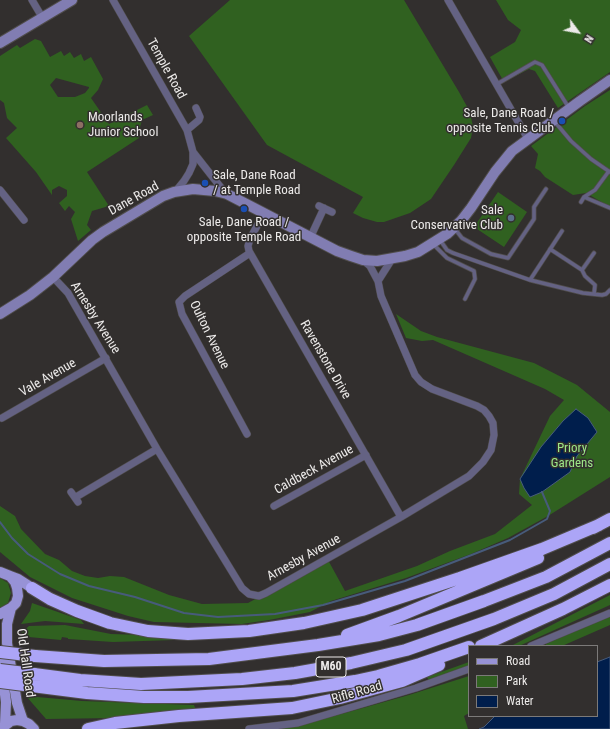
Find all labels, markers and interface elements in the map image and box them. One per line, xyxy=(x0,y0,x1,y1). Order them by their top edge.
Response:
north arrow xyxy=(558,12,598,52)
text: N xyxy=(581,32,596,45)
street label: Temple Road xyxy=(143,36,189,102)
place label: Sale, Dane Road / opposite Tennis Club xyxy=(447,106,554,137)
place label: Moorlands Junior School xyxy=(88,110,158,141)
marker: Sale, Dane Road / opposite Tennis Club xyxy=(557,116,567,126)
marker: Moorlands Junior School xyxy=(75,120,85,130)
place label: Sale, Dane Road / at Temple Road xyxy=(213,168,300,199)
marker: Sale, Dane Road / at Temple Road xyxy=(200,178,210,188)
street label: Dane Road xyxy=(106,179,162,219)
place label: Sale Conservative Club xyxy=(411,203,503,234)
marker: Sale, Dane Road / opposite Temple Road xyxy=(239,204,249,214)
marker: Sale Conservative Club xyxy=(506,213,516,223)
place label: Sale, Dane Road / opposite Temple Road xyxy=(187,215,301,246)
street label: Arnesby Avenue xyxy=(67,279,123,357)
street label: Oulton Avenue xyxy=(186,298,232,372)
street label: Ravenstone Drive xyxy=(296,318,354,402)
street label: Vale Avenue xyxy=(17,356,79,400)
park label: Priory Gardens xyxy=(551,441,593,472)
street label: Caldbeck Avenue xyxy=(272,442,356,498)
street label: Arnesby Avenue xyxy=(264,531,344,585)
street label: Old Hall Road xyxy=(12,627,38,699)
legend xyxy=(468,645,598,717)
text: Road xyxy=(506,654,530,668)
road number: M60 xyxy=(316,657,346,677)
text: Park xyxy=(506,674,527,688)
street label: Rifle Road xyxy=(330,678,384,708)
text: Water xyxy=(506,694,534,708)

